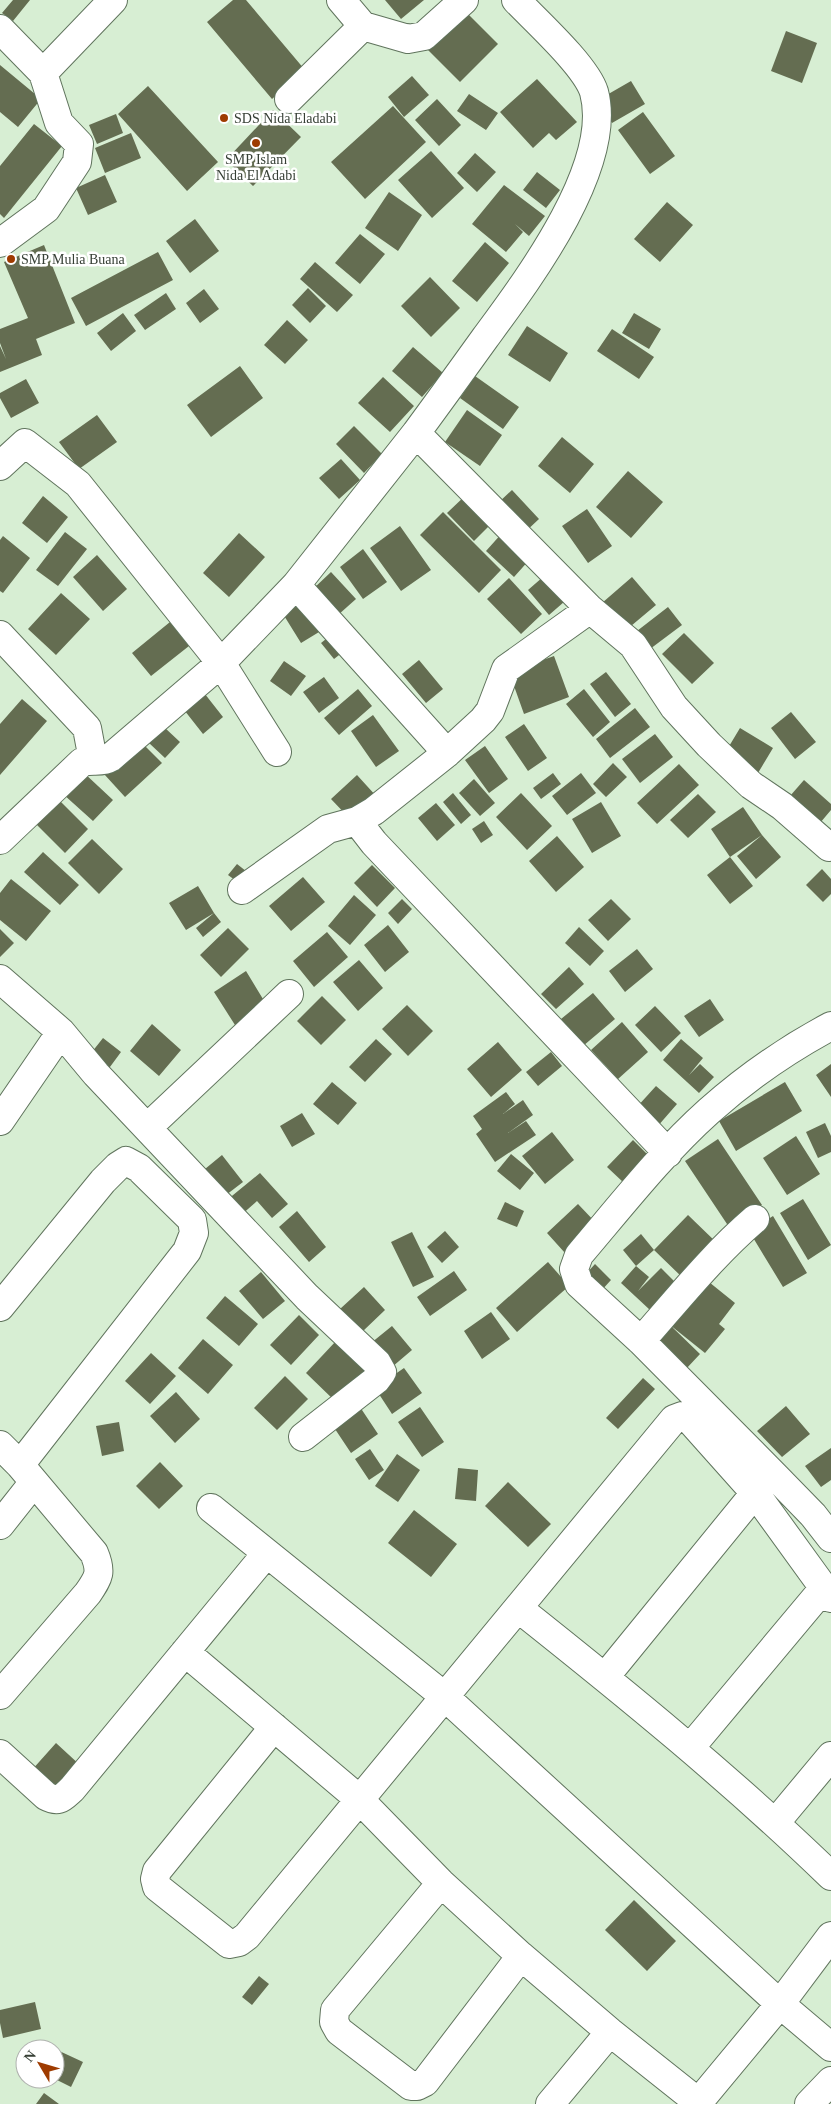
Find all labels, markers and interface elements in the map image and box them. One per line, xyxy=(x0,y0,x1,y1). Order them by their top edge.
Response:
place label: SDS Nida Eladabi xyxy=(234,111,337,126)
marker: SDS Nida Eladabi xyxy=(218,112,230,124)
marker: SMP Islam Nida El Adabi xyxy=(250,137,262,149)
place label: SMP Islam Nida El Adabi xyxy=(216,152,296,183)
place label: SMP Mulia Buana xyxy=(21,252,125,267)
marker: SMP Mulia Buana xyxy=(5,253,17,265)
north arrow xyxy=(15,2039,65,2089)
text: N xyxy=(21,2048,39,2065)

